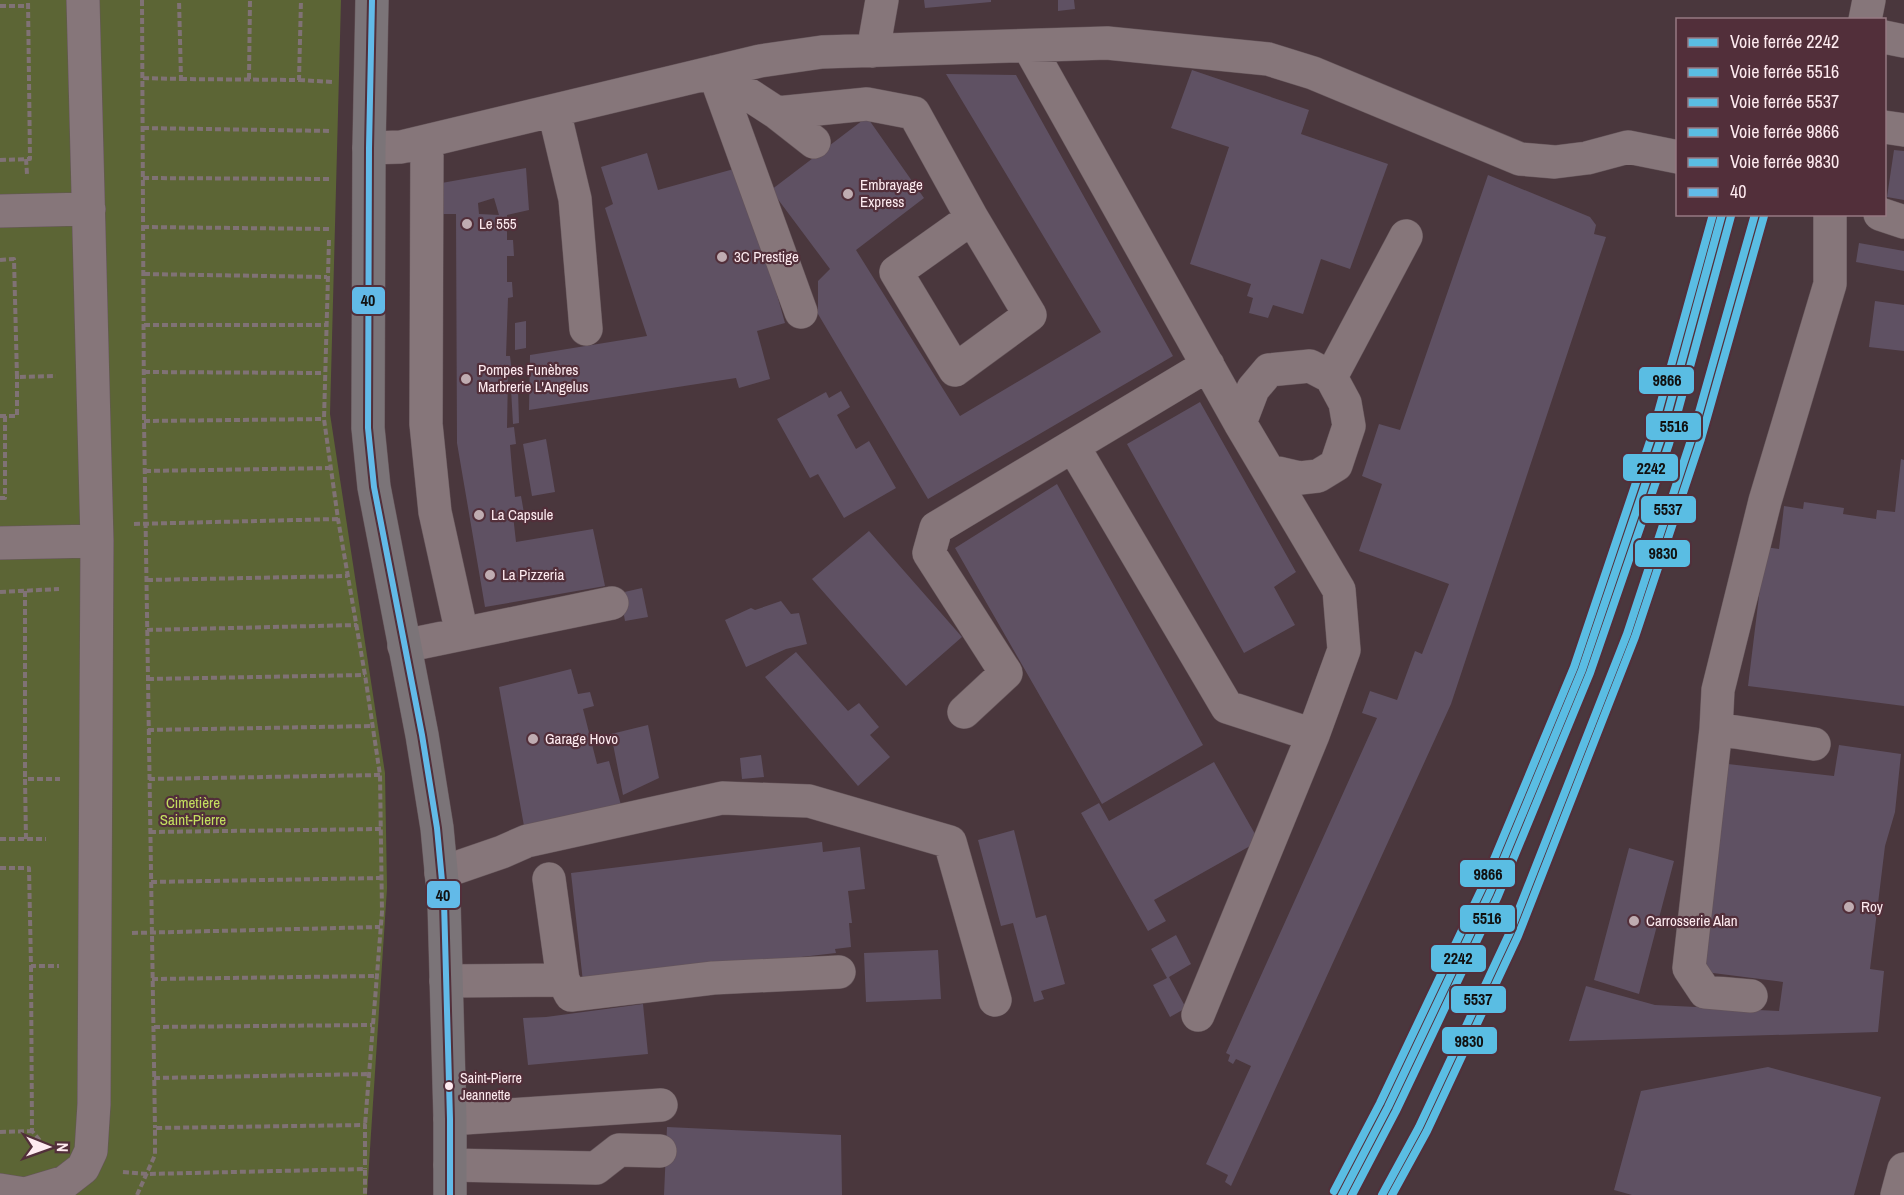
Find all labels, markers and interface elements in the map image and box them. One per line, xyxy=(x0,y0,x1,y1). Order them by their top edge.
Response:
legend xyxy=(1676,18,1886,216)
text: Voie ferrée 2242 xyxy=(1730,29,1839,54)
text: Voie ferrée 5516 xyxy=(1730,59,1839,84)
text: Voie ferrée 5537 xyxy=(1730,89,1839,114)
text: Voie ferrée 9866 xyxy=(1730,119,1839,144)
text: Voie ferrée 9830 xyxy=(1730,149,1839,174)
place label: Embrayage Express xyxy=(860,174,923,212)
text: 40 xyxy=(1730,179,1746,204)
marker: Embrayage Express xyxy=(841,187,855,201)
place label: Le 555 xyxy=(479,213,517,234)
marker: Le 555 xyxy=(460,217,474,231)
place label: 3C Prestige xyxy=(734,246,799,267)
marker: 3C Prestige xyxy=(715,250,729,264)
line badge: 40 xyxy=(351,286,386,315)
text: 40 xyxy=(361,289,375,311)
place label: Pompes Funèbres Marbrerie L'Angelus xyxy=(478,359,588,397)
line badge: 9866 xyxy=(1638,366,1695,395)
text: 9866 xyxy=(1652,369,1682,391)
marker: Pompes Funèbres Marbrerie L'Angelus xyxy=(459,372,473,386)
line badge: 5516 xyxy=(1645,412,1702,441)
text: 5516 xyxy=(1659,415,1689,437)
line badge: 2242 xyxy=(1622,453,1679,482)
text: 2242 xyxy=(1636,457,1666,479)
line badge: 5537 xyxy=(1640,495,1697,524)
text: 5537 xyxy=(1653,498,1683,520)
place label: La Capsule xyxy=(491,504,553,525)
marker: La Capsule xyxy=(472,508,486,522)
line badge: 9830 xyxy=(1634,539,1691,568)
text: 9830 xyxy=(1648,542,1678,564)
place label: La Pizzeria xyxy=(502,564,564,585)
marker: La Pizzeria xyxy=(483,568,497,582)
place label: Garage Hovo xyxy=(545,728,618,749)
marker: Garage Hovo xyxy=(526,732,540,746)
park label: Cimetière Saint-Pierre xyxy=(160,792,226,830)
line badge: 9866 xyxy=(1459,859,1516,888)
text: 9866 xyxy=(1473,863,1503,885)
line badge: 40 xyxy=(426,880,461,909)
text: 40 xyxy=(436,884,450,906)
place label: Roy xyxy=(1861,896,1884,917)
marker: Roy xyxy=(1842,900,1856,914)
line badge: 5516 xyxy=(1459,904,1516,933)
text: 5516 xyxy=(1472,907,1502,929)
place label: Carrosserie Alan xyxy=(1646,910,1738,931)
marker: Carrosserie Alan xyxy=(1627,914,1641,928)
line badge: 2242 xyxy=(1430,944,1487,973)
text: 2242 xyxy=(1443,947,1473,969)
line badge: 5537 xyxy=(1450,985,1507,1014)
text: 5537 xyxy=(1463,988,1493,1010)
line badge: 9830 xyxy=(1441,1026,1498,1055)
text: 9830 xyxy=(1454,1030,1484,1052)
place label: Saint-Pierre Jeannette xyxy=(460,1069,522,1104)
marker: Saint-Pierre Jeannette xyxy=(443,1080,455,1092)
north arrow xyxy=(18,1117,78,1177)
text: N xyxy=(52,1142,74,1152)

